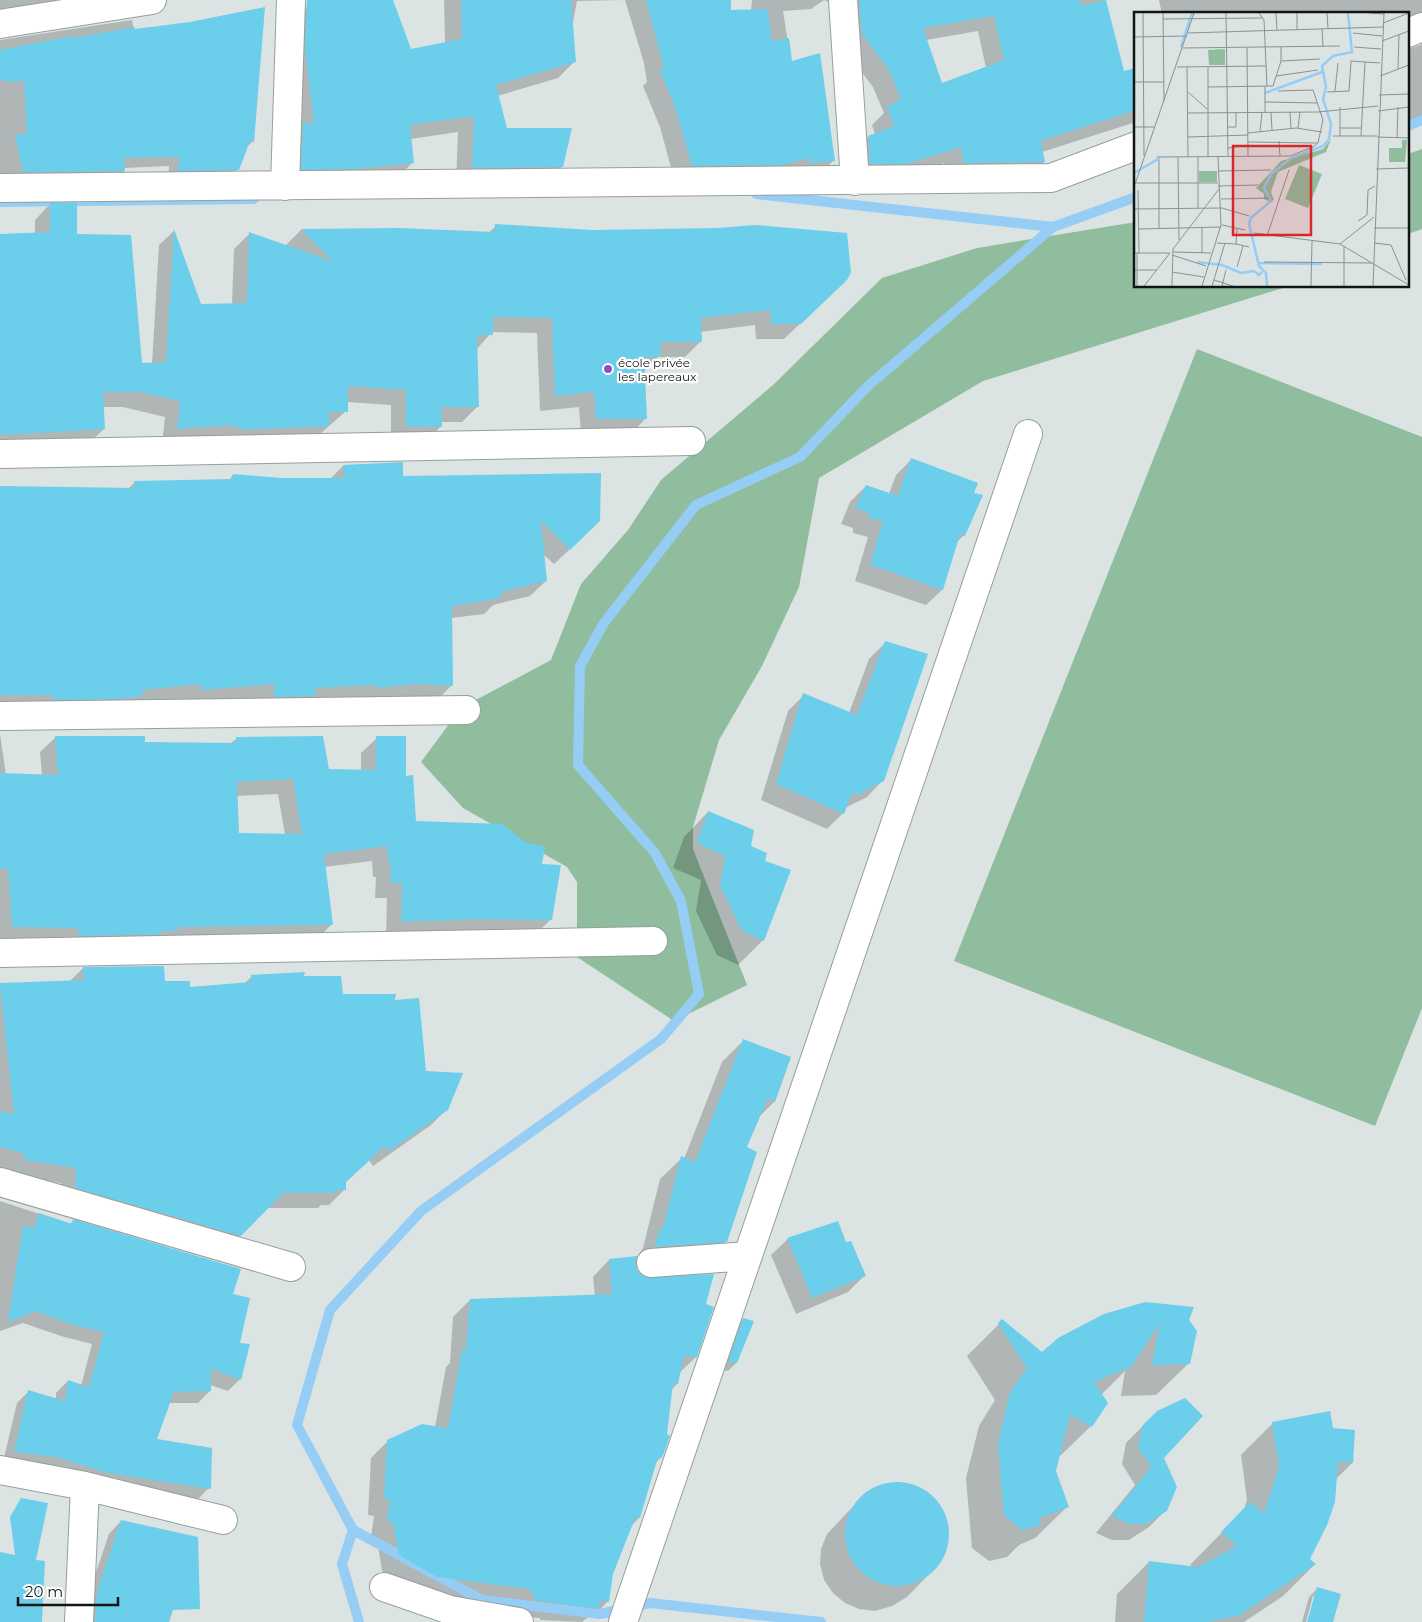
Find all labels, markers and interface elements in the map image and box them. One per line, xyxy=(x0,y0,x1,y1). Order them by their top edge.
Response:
inset map xyxy=(1134,12,1410,288)
place label: école privée les lapereaux xyxy=(618,355,697,384)
marker: école privée les lapereaux xyxy=(602,363,614,375)
scale bar xyxy=(18,1574,118,1606)
text: 20 m xyxy=(25,1582,63,1601)

